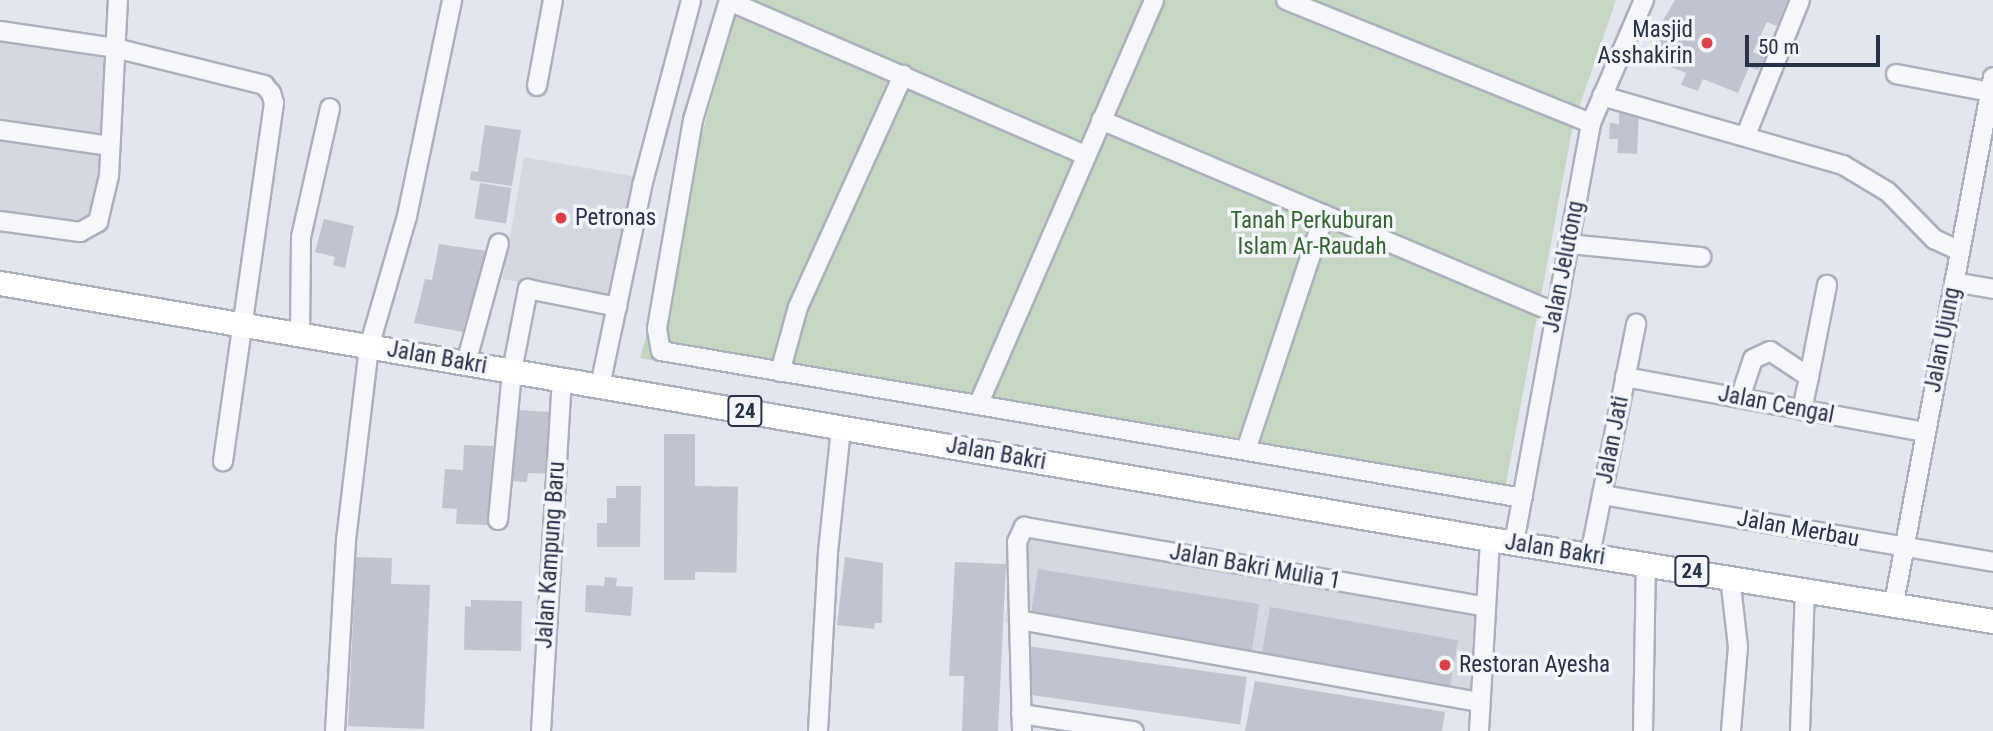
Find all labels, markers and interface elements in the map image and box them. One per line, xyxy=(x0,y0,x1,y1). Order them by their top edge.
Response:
place label: Masjid Asshakirin xyxy=(1598,16,1693,70)
scale bar xyxy=(1748,21,1883,65)
marker: Masjid Asshakirin xyxy=(1699,35,1715,51)
text: 50 m xyxy=(1758,35,1799,59)
street label: Jalan Jelutong xyxy=(1538,199,1590,335)
place label: Petronas xyxy=(575,204,656,232)
park label: Tanah Perkuburan Islam Ar-Raudah xyxy=(1230,207,1394,261)
marker: Petronas xyxy=(553,210,569,226)
street label: Jalan Ujung xyxy=(1919,285,1967,395)
street label: Jalan Bakri xyxy=(385,336,489,380)
street label: Jalan Cengal xyxy=(1716,380,1836,430)
road number: 24 xyxy=(726,394,764,428)
street label: Jalan Jati xyxy=(1591,394,1635,486)
street label: Jalan Bakri xyxy=(944,432,1048,476)
street label: Jalan Kampung Baru xyxy=(531,460,571,650)
street label: Jalan Merbau xyxy=(1735,505,1861,553)
street label: Jalan Bakri xyxy=(1503,528,1607,572)
street label: Jalan Bakri Mulia 1 xyxy=(1167,538,1343,596)
road number: 24 xyxy=(1673,554,1711,588)
place label: Restoran Ayesha xyxy=(1459,651,1610,679)
marker: Restoran Ayesha xyxy=(1437,657,1453,673)

